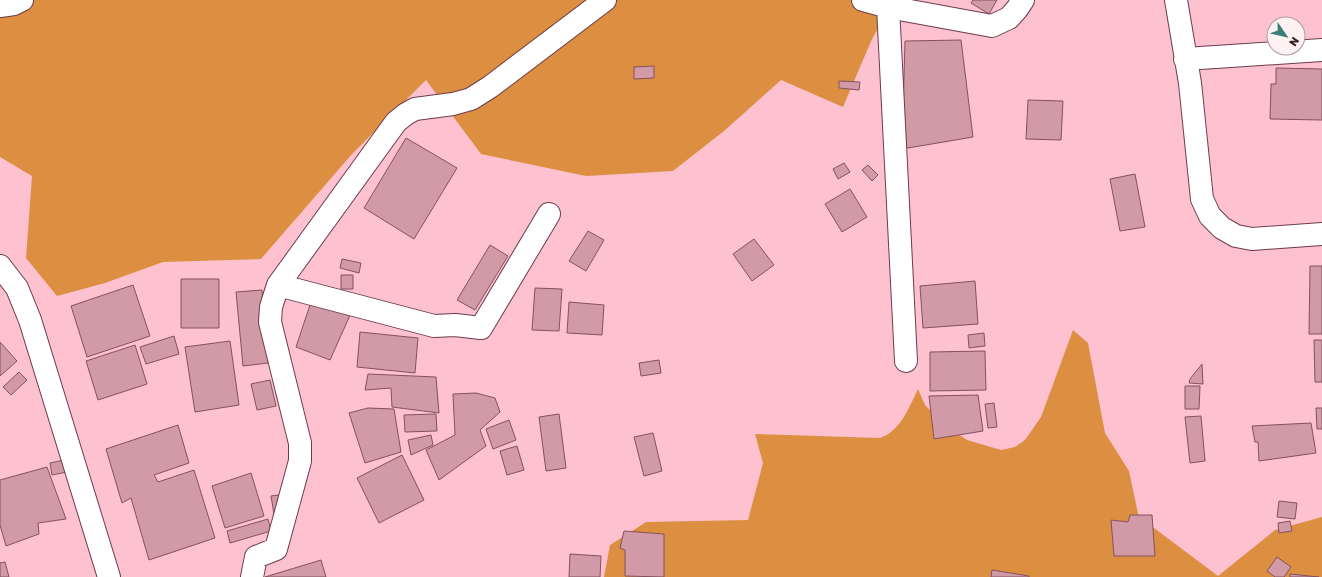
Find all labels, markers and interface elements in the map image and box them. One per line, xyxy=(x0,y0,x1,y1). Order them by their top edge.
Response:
north arrow xyxy=(1266,16,1306,56)
text: N xyxy=(1287,35,1302,49)

